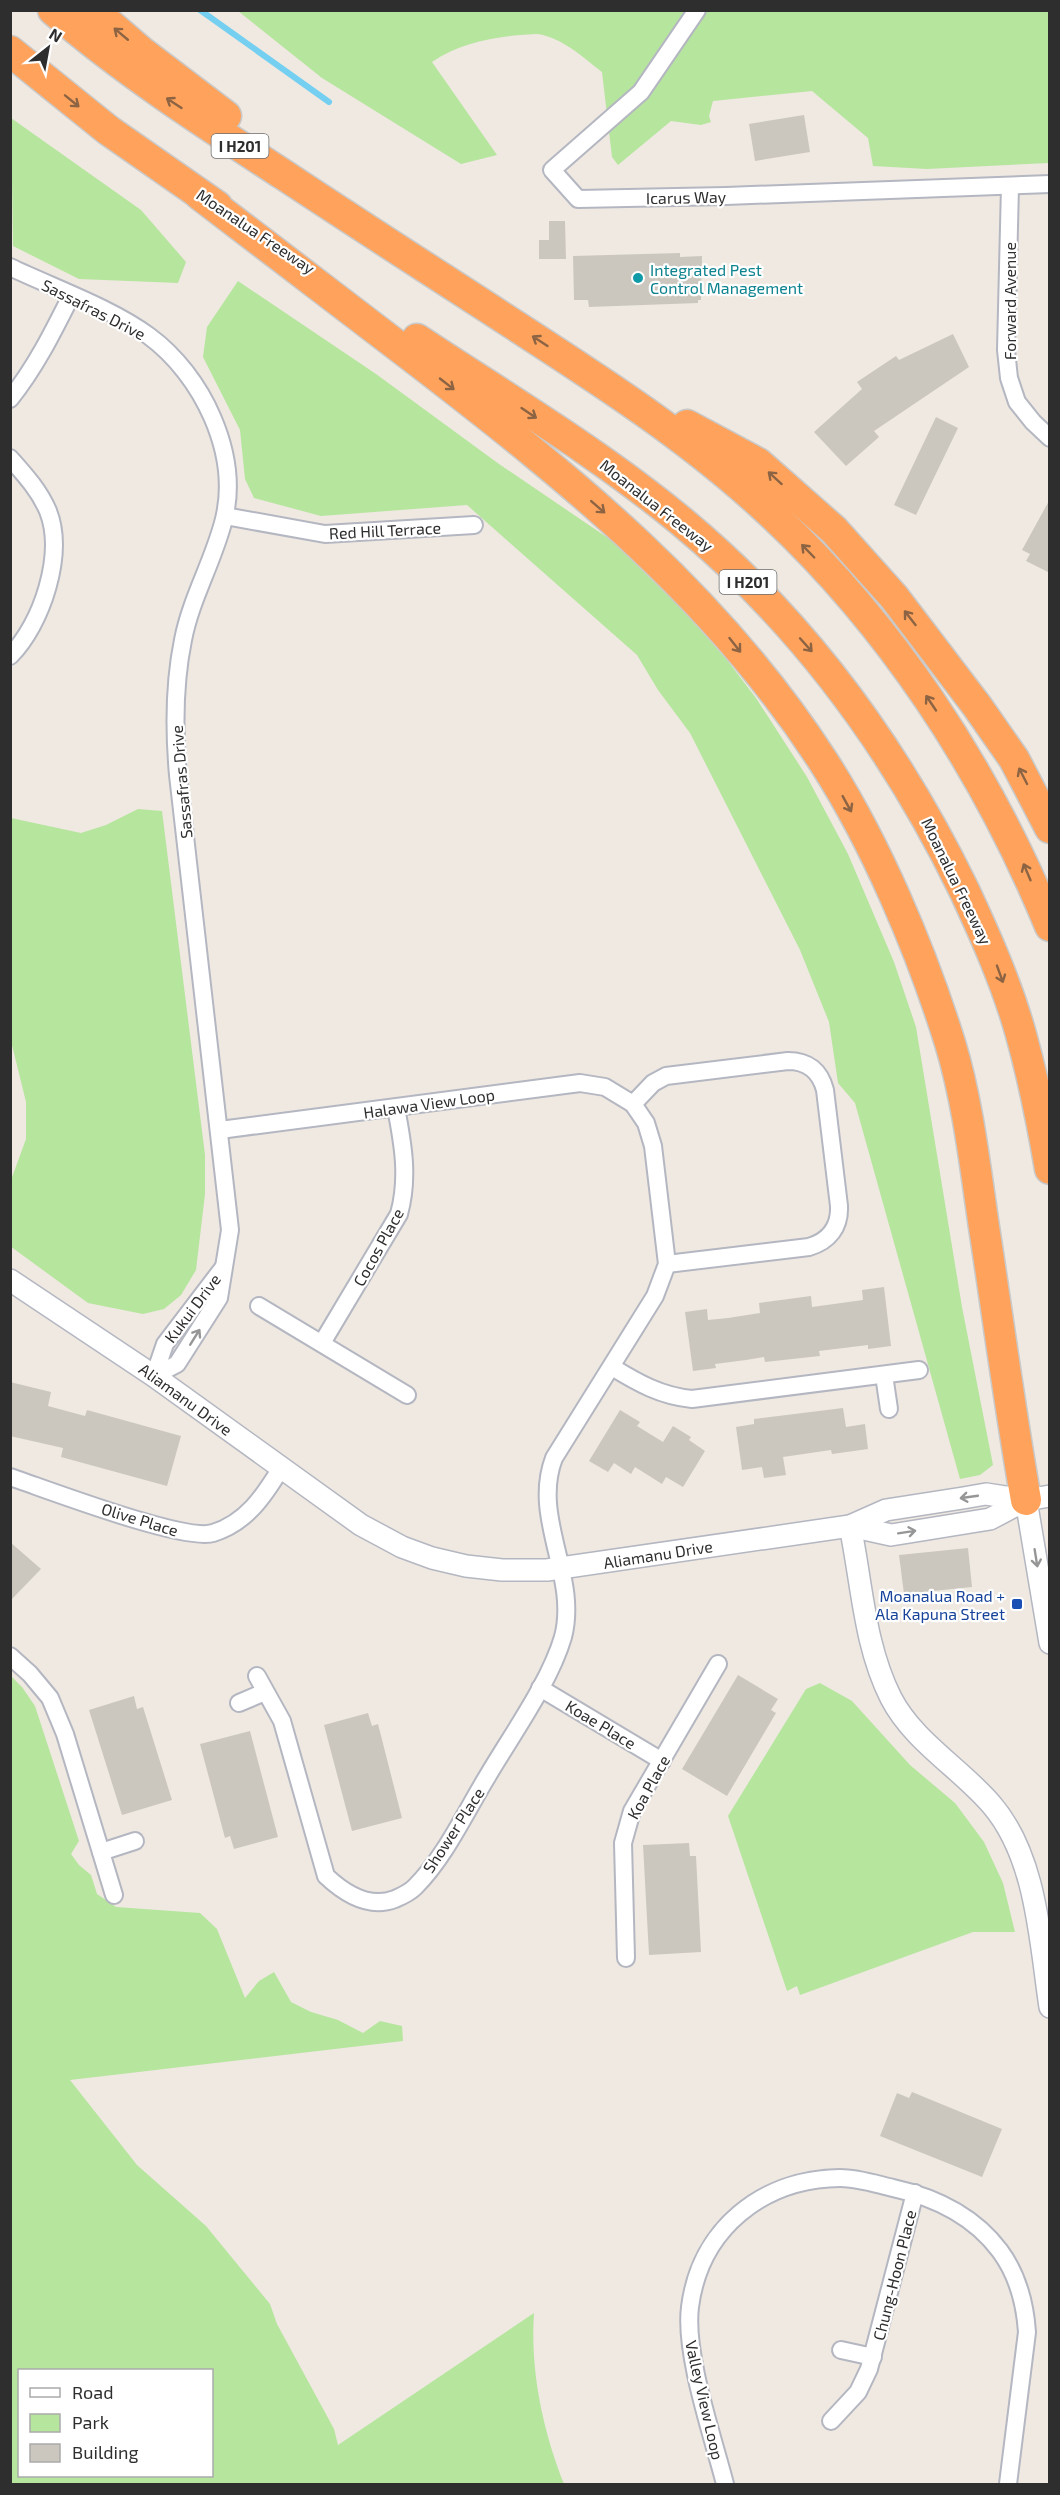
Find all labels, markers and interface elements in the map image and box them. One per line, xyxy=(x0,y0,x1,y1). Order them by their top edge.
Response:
north arrow xyxy=(18,18,78,78)
text: N xyxy=(46,24,66,46)
one-way arrow xyxy=(114,27,129,41)
one-way arrow xyxy=(64,94,79,108)
one-way arrow xyxy=(166,97,183,109)
road number: I H201 xyxy=(212,134,268,158)
street label: Moanalua Freeway xyxy=(193,184,319,278)
street label: Icarus Way xyxy=(646,187,727,207)
street label: Forward Avenue xyxy=(1000,242,1019,360)
place label: Integrated Pest Control Management xyxy=(650,260,803,297)
marker: Integrated Pest Control Management xyxy=(631,271,645,285)
street label: Sassafras Drive xyxy=(39,275,149,343)
one-way arrow xyxy=(532,335,549,347)
one-way arrow xyxy=(438,378,454,390)
one-way arrow xyxy=(520,407,537,419)
street label: Moanalua Freeway xyxy=(597,455,718,555)
one-way arrow xyxy=(768,471,783,485)
one-way arrow xyxy=(590,500,605,514)
street label: Red Hill Terrace xyxy=(329,518,441,542)
one-way arrow xyxy=(801,544,816,559)
road number: I H201 xyxy=(720,570,777,594)
one-way arrow xyxy=(904,610,916,626)
one-way arrow xyxy=(729,636,742,652)
one-way arrow xyxy=(799,637,813,652)
one-way arrow xyxy=(925,695,937,712)
street label: Sassafras Drive xyxy=(167,725,195,839)
one-way arrow xyxy=(1017,768,1028,786)
one-way arrow xyxy=(841,795,853,812)
street label: Moanalua Freeway xyxy=(918,815,996,948)
one-way arrow xyxy=(1021,864,1032,882)
one-way arrow xyxy=(995,964,1006,983)
street label: Halawa View Loop xyxy=(362,1084,496,1122)
street label: Cocos Place xyxy=(349,1205,407,1289)
street label: Kukui Drive xyxy=(160,1270,224,1346)
one-way arrow xyxy=(190,1329,202,1346)
street label: Aliamanu Drive xyxy=(136,1359,236,1439)
one-way arrow xyxy=(959,1491,979,1502)
street label: Olive Place xyxy=(99,1498,181,1540)
one-way arrow xyxy=(896,1527,916,1538)
street label: Aliamanu Drive xyxy=(602,1536,714,1572)
one-way arrow xyxy=(1031,1548,1042,1568)
place label: Moanalua Road + Ala Kapuna Street xyxy=(875,1586,1005,1623)
marker: Moanalua Road + Ala Kapuna Street xyxy=(1010,1597,1024,1611)
street label: Koae Place xyxy=(562,1696,640,1752)
street label: Koa Place xyxy=(623,1752,673,1822)
street label: Shower Place xyxy=(418,1784,488,1876)
street label: Chung-Hoon Place xyxy=(869,2208,919,2342)
street label: Valley View Loop xyxy=(682,2339,728,2461)
legend xyxy=(18,2369,213,2477)
text: Road xyxy=(72,2381,113,2403)
text: Park xyxy=(72,2411,109,2433)
text: Building xyxy=(72,2441,139,2463)

